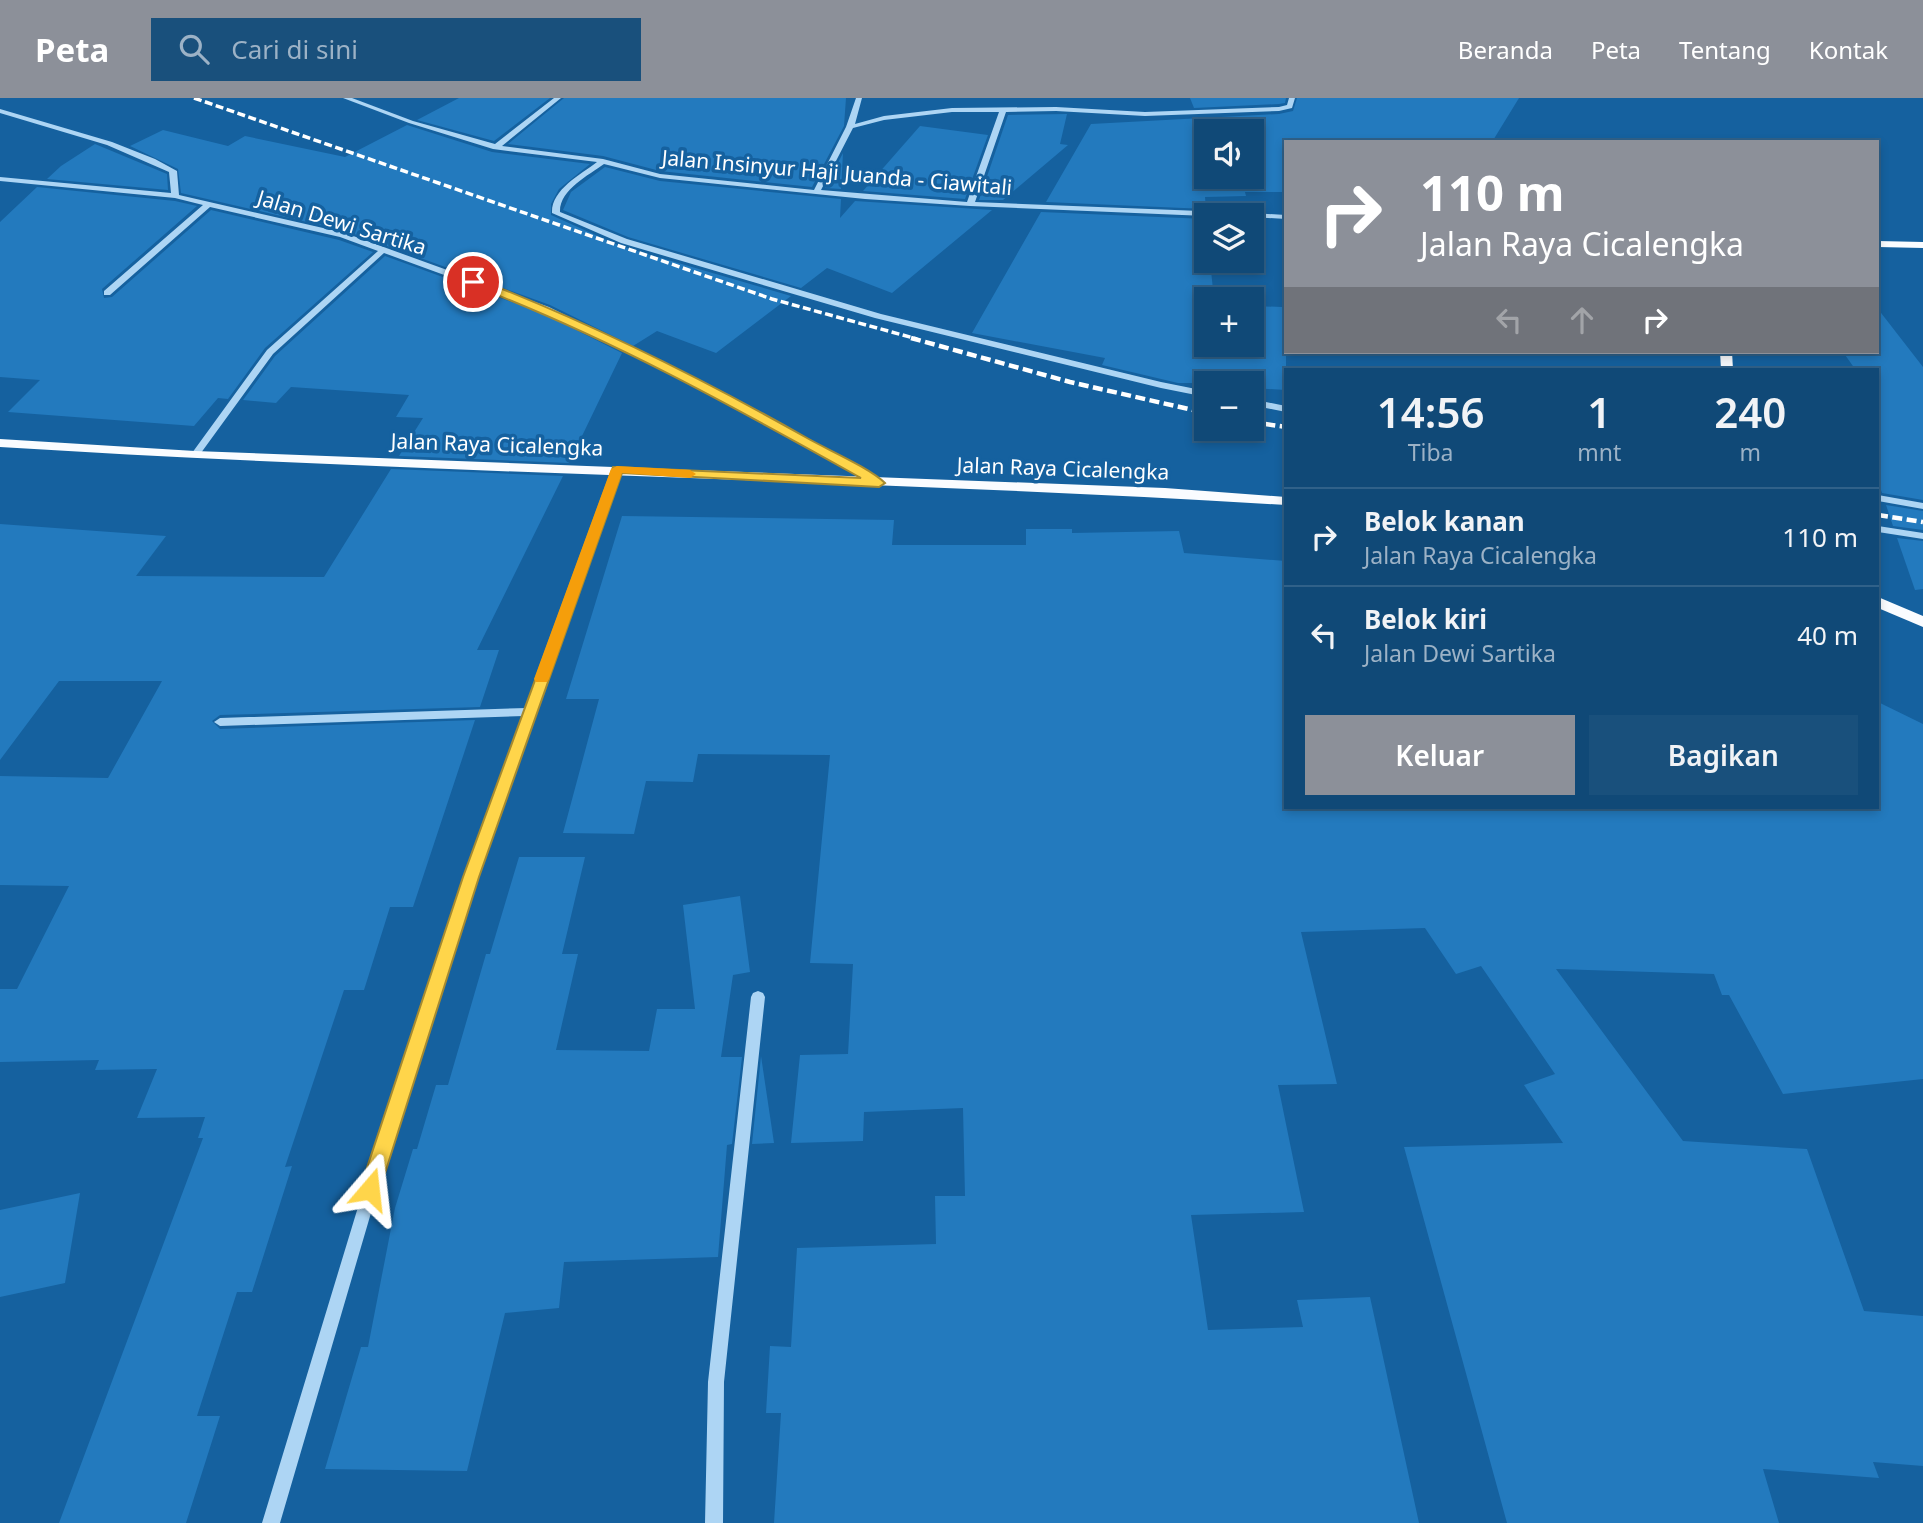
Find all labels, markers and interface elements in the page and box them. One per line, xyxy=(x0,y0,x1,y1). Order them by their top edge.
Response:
search box xyxy=(151,18,641,81)
text: Peta xyxy=(35,27,109,72)
icon: search xyxy=(175,30,213,68)
text: Cari di sini xyxy=(231,31,358,67)
text: Beranda xyxy=(1458,33,1553,66)
text: Peta xyxy=(1591,33,1641,66)
text: Tentang xyxy=(1679,33,1771,66)
text: Kontak xyxy=(1809,33,1888,66)
map controls xyxy=(1194,119,1264,441)
button: sound xyxy=(1194,119,1264,189)
street label: Jalan Insinyur Haji Juanda - Ciawitali xyxy=(659,143,1013,201)
text: 110 m xyxy=(1420,159,1565,225)
icon: right xyxy=(1305,168,1396,259)
street label: Jalan Dewi Sartika xyxy=(252,182,430,261)
button: layers xyxy=(1194,203,1264,273)
text: Jalan Raya Cicalengka xyxy=(1420,222,1744,265)
pin xyxy=(443,252,503,312)
icon: arrive xyxy=(454,263,492,301)
button: + xyxy=(1194,287,1264,357)
icon: left xyxy=(1490,301,1528,339)
icon: ahead xyxy=(1563,301,1601,339)
icon: right xyxy=(1636,301,1674,339)
button: − xyxy=(1194,371,1264,441)
text: 14:56 xyxy=(1377,383,1485,440)
text: 1 xyxy=(1587,383,1611,440)
text: 240 xyxy=(1714,383,1786,440)
street label: Jalan Raya Cicalengka xyxy=(388,426,604,462)
text: Tiba xyxy=(1408,436,1454,468)
text: mnt xyxy=(1577,436,1621,468)
text: m xyxy=(1739,436,1761,468)
street label: Jalan Raya Cicalengka xyxy=(954,450,1170,486)
text: Belok kanan xyxy=(1364,503,1525,539)
icon: right xyxy=(1305,518,1343,556)
text: 110 m xyxy=(1782,519,1858,555)
text: Jalan Raya Cicalengka xyxy=(1364,539,1597,571)
text: Belok kiri xyxy=(1364,601,1487,637)
icon: left xyxy=(1305,616,1343,654)
text: 40 m xyxy=(1797,617,1858,653)
text: Jalan Dewi Sartika xyxy=(1364,637,1556,669)
button: Keluar xyxy=(1305,715,1575,795)
button: Bagikan xyxy=(1589,715,1858,795)
position arrow xyxy=(333,1152,407,1226)

